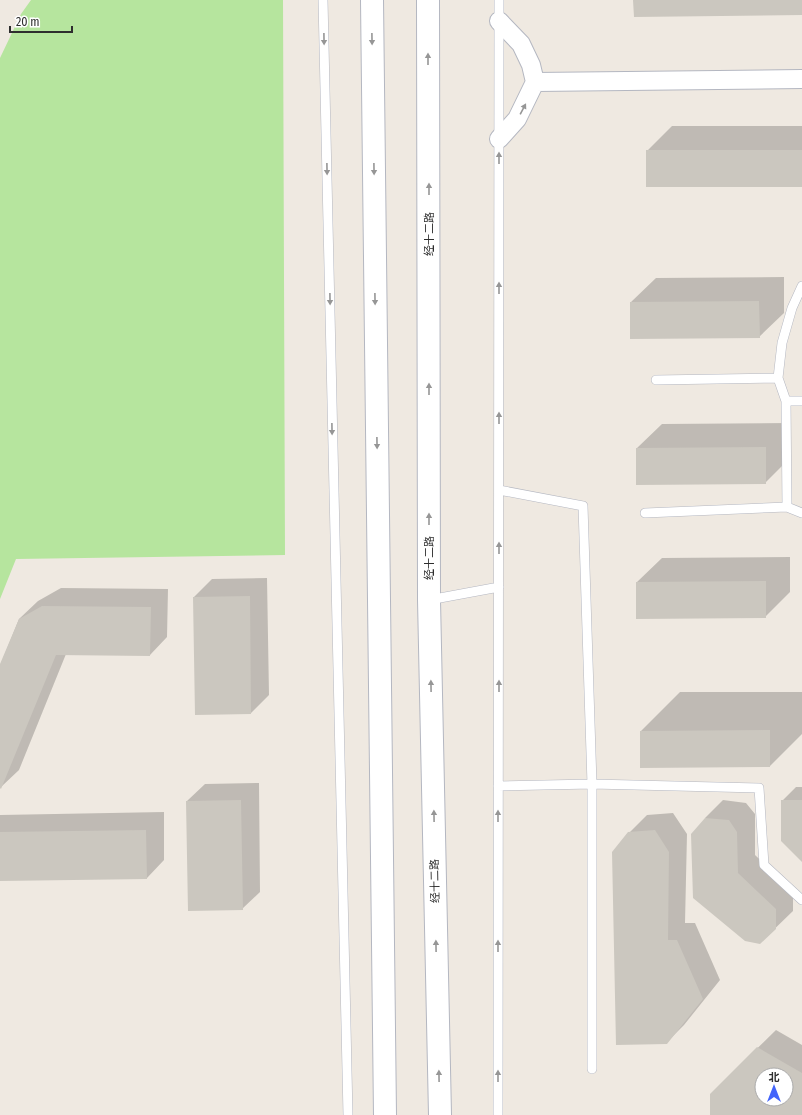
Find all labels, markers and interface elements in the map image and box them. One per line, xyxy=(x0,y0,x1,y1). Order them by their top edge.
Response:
scale bar xyxy=(10,8,72,34)
text: 20 m xyxy=(16,15,40,29)
one-way arrow xyxy=(321,33,327,46)
one-way arrow xyxy=(369,33,375,46)
one-way arrow xyxy=(425,52,431,65)
one-way arrow xyxy=(519,103,526,115)
one-way arrow xyxy=(496,151,502,164)
one-way arrow xyxy=(323,163,330,175)
one-way arrow xyxy=(371,163,377,176)
one-way arrow xyxy=(426,182,432,195)
street label: 经十二路 xyxy=(423,212,436,256)
one-way arrow xyxy=(496,281,502,294)
one-way arrow xyxy=(326,293,333,305)
one-way arrow xyxy=(372,293,378,306)
one-way arrow xyxy=(426,382,432,395)
one-way arrow xyxy=(496,411,502,424)
one-way arrow xyxy=(329,423,336,435)
one-way arrow xyxy=(374,437,380,450)
one-way arrow xyxy=(426,512,432,525)
street label: 经十二路 xyxy=(423,536,436,580)
one-way arrow xyxy=(496,541,502,554)
one-way arrow xyxy=(428,679,434,692)
one-way arrow xyxy=(495,680,502,692)
one-way arrow xyxy=(431,809,437,822)
one-way arrow xyxy=(495,809,501,822)
street label: 经十二路 xyxy=(428,859,442,903)
one-way arrow xyxy=(433,939,439,952)
one-way arrow xyxy=(495,939,501,952)
north arrow xyxy=(754,1067,794,1107)
one-way arrow xyxy=(436,1069,442,1082)
one-way arrow xyxy=(495,1069,501,1082)
text: 北 xyxy=(769,1071,780,1084)

